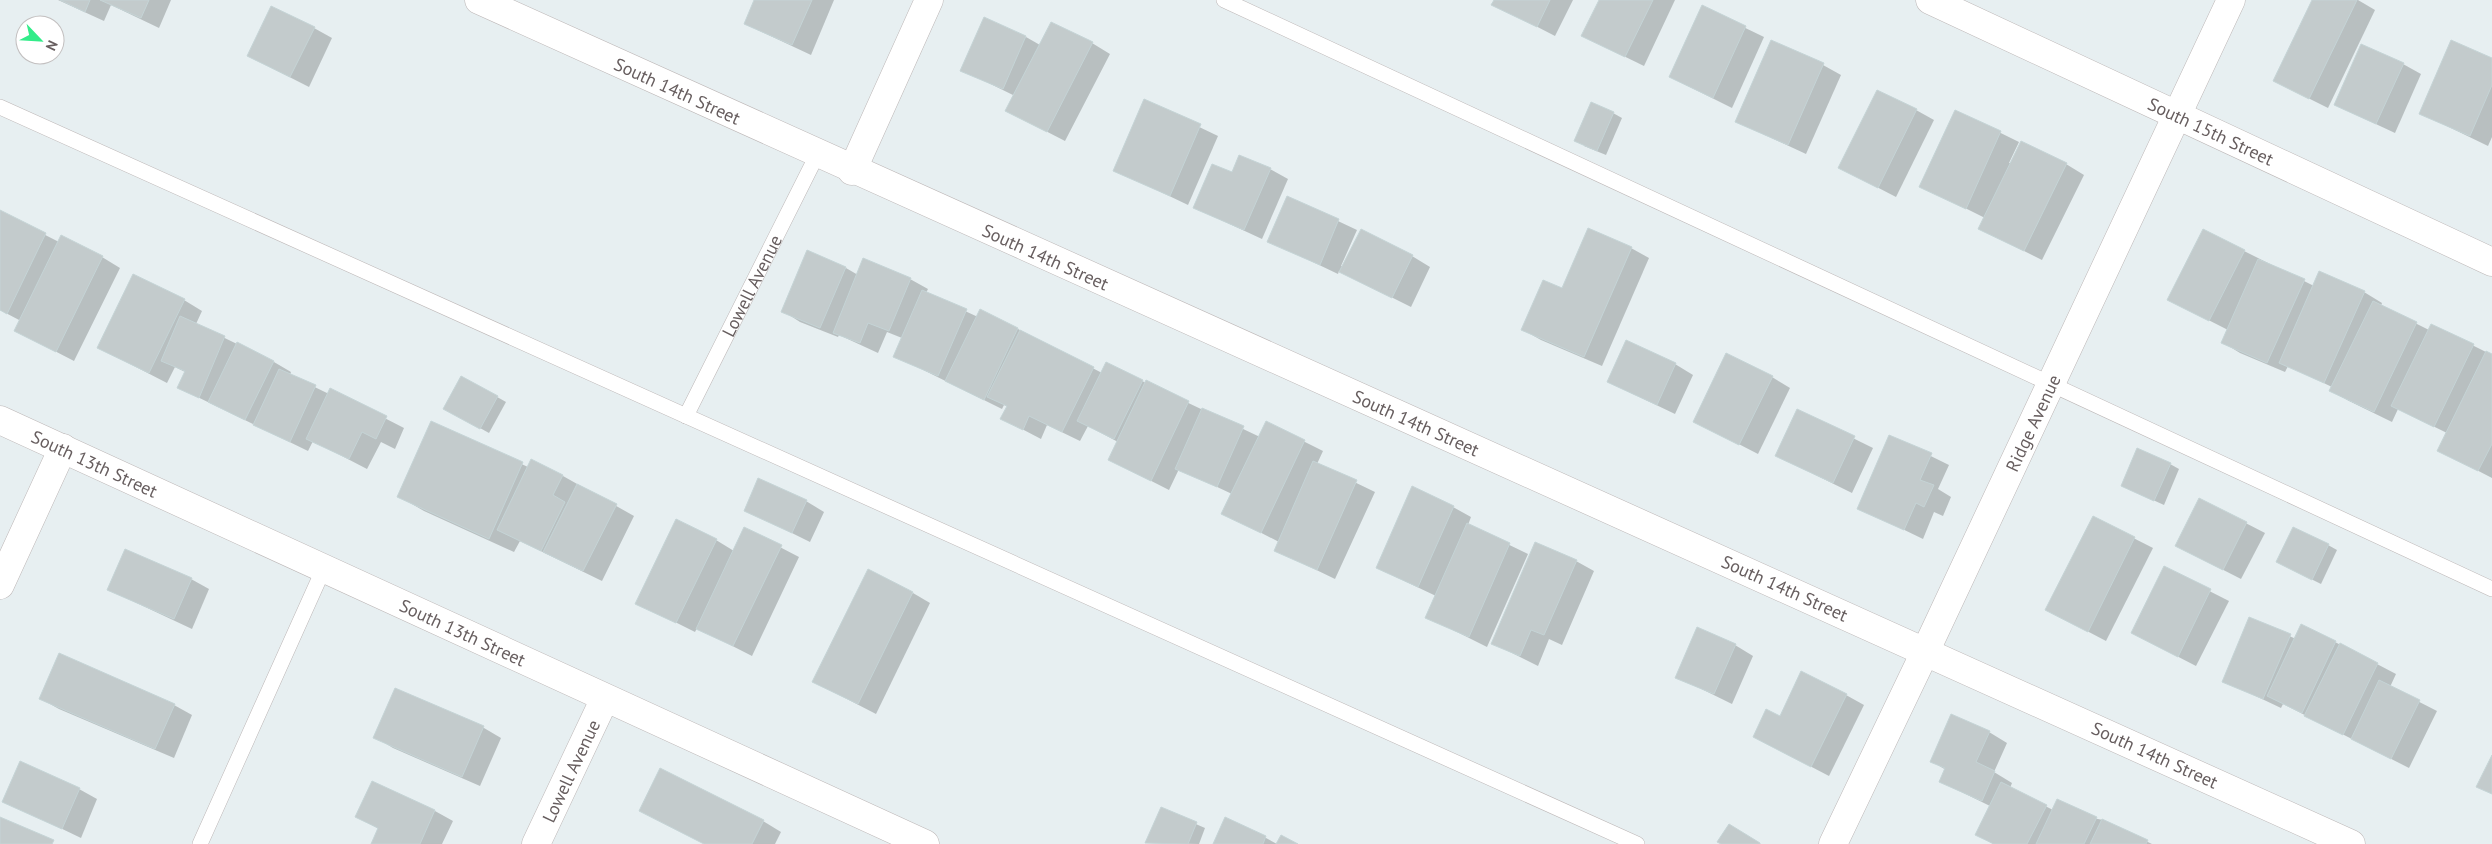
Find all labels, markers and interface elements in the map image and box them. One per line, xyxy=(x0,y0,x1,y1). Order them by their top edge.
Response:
north arrow xyxy=(15,15,65,65)
text: N xyxy=(42,38,62,53)
street label: South 14th Street xyxy=(611,52,744,129)
street label: South 15th Street xyxy=(2144,92,2278,170)
street label: South 14th Street xyxy=(979,218,1112,295)
street label: Lowell Avenue xyxy=(716,231,787,340)
street label: Ridge Avenue xyxy=(2000,371,2065,475)
street label: South 14th Street xyxy=(1349,384,1483,461)
street label: South 13th Street xyxy=(28,425,161,502)
street label: South 14th Street xyxy=(1718,549,1852,626)
street label: South 13th Street xyxy=(396,593,529,671)
street label: Lowell Avenue xyxy=(537,716,605,826)
street label: South 14th Street xyxy=(2088,716,2222,793)

